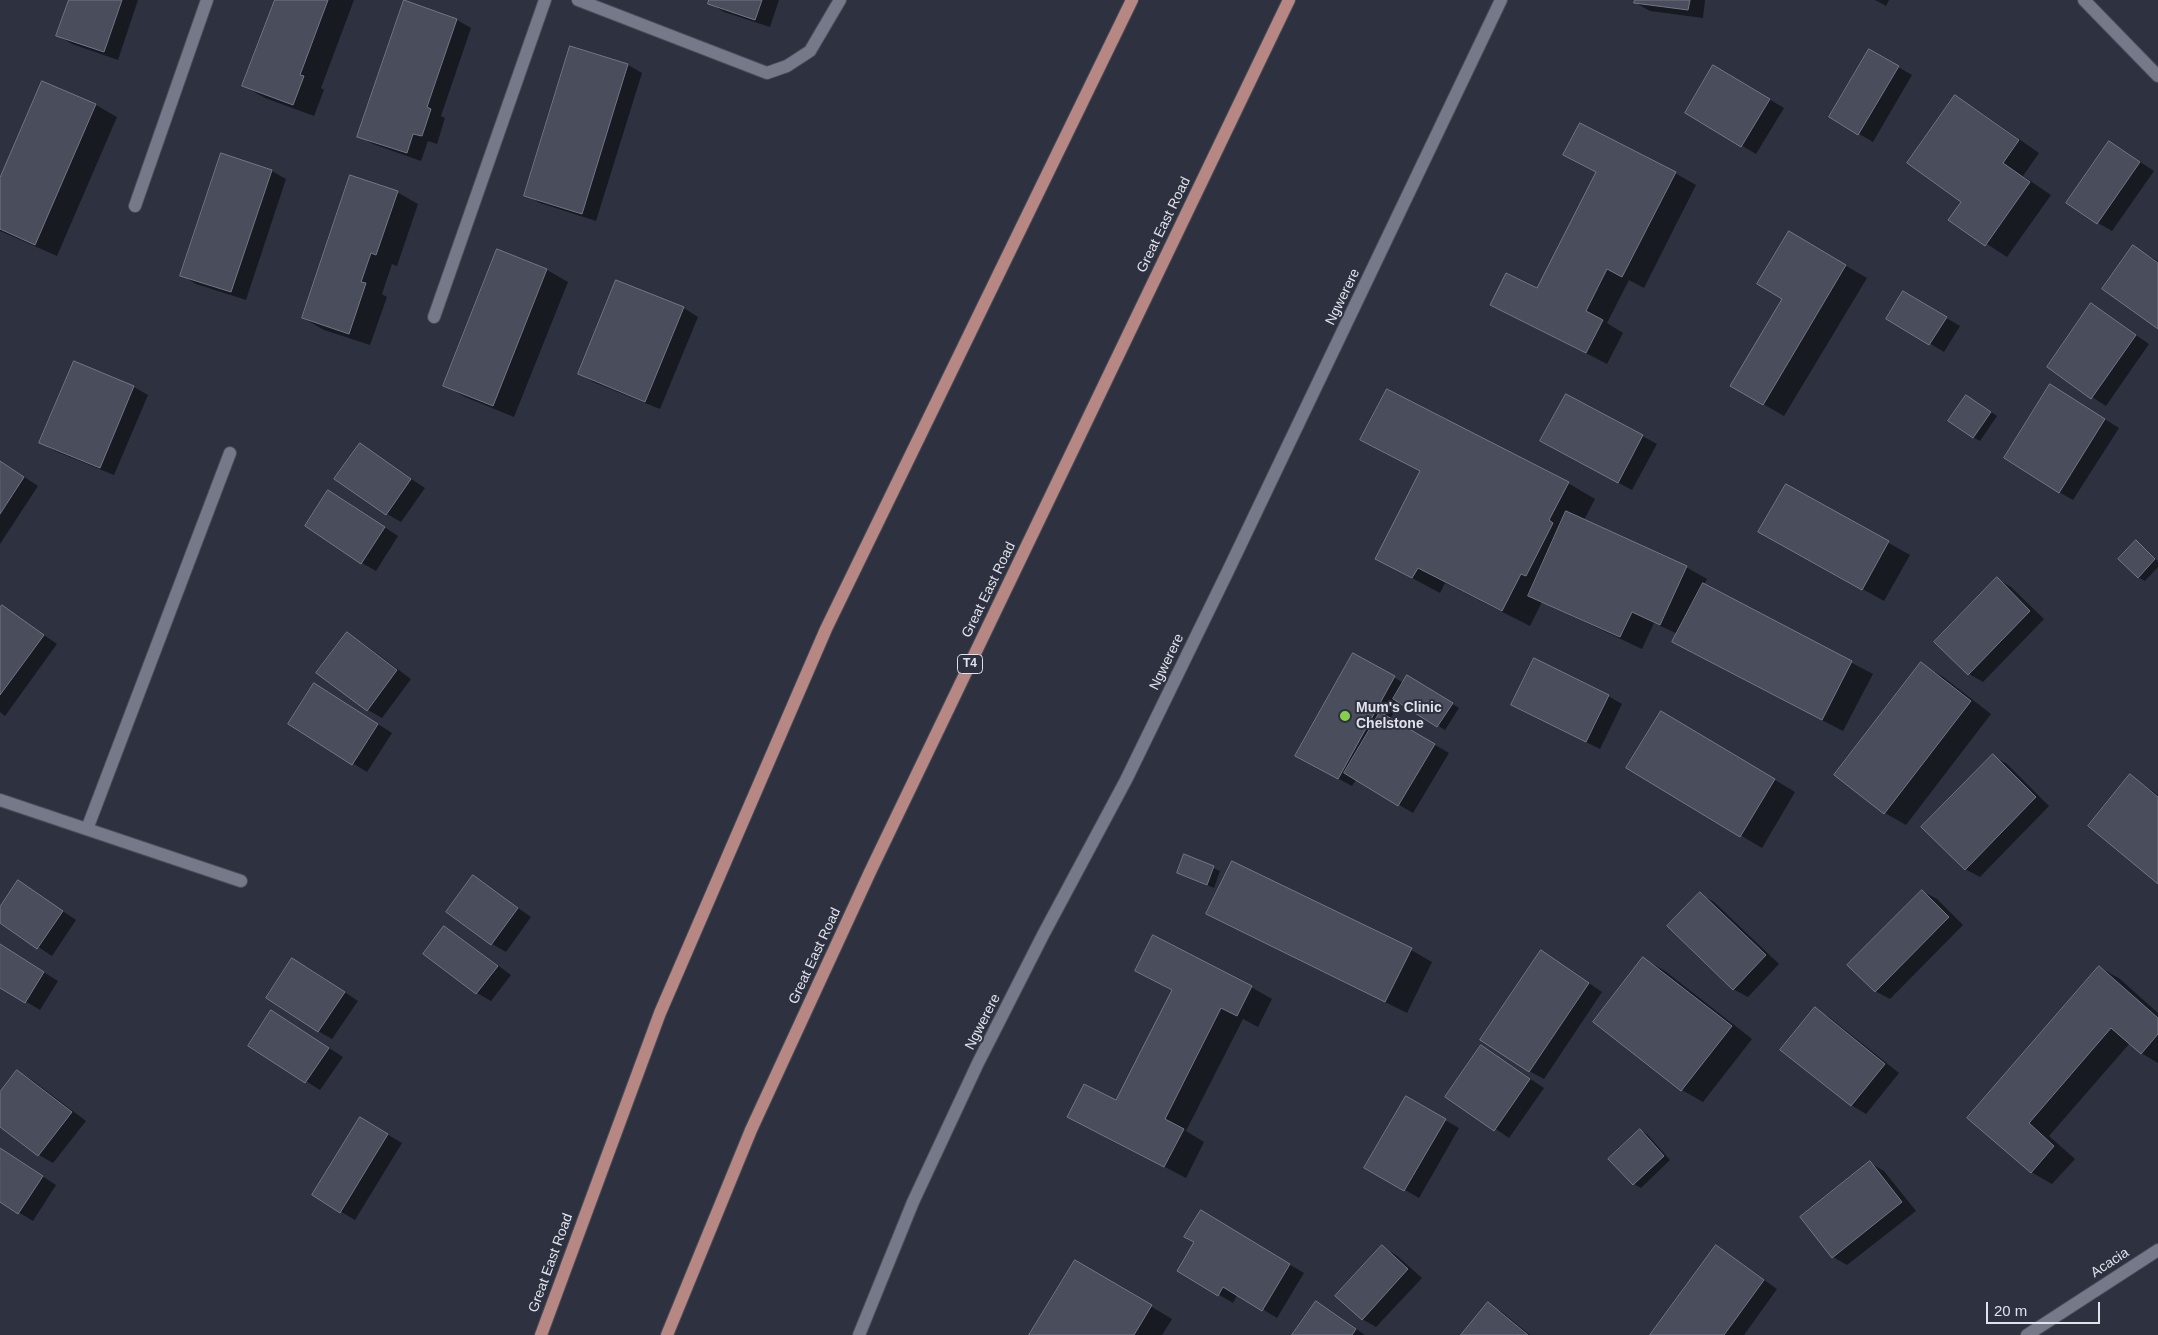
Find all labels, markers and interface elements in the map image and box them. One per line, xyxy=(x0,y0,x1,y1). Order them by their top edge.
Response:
street label: Great East Road xyxy=(1134,174,1194,276)
street label: Ngwerere xyxy=(1322,266,1364,328)
street label: Great East Road xyxy=(959,539,1019,641)
street label: Ngwerere xyxy=(1146,631,1188,693)
road number: T4 xyxy=(958,654,982,674)
place label: Mum's Clinic Chelstone xyxy=(1356,700,1442,732)
marker: Mum's Clinic Chelstone xyxy=(1338,709,1352,723)
street label: Great East Road xyxy=(785,905,845,1007)
street label: Ngwerere xyxy=(962,991,1004,1053)
street label: Great East Road xyxy=(525,1211,577,1315)
street label: Acacia xyxy=(2088,1245,2132,1281)
scale bar xyxy=(1988,1292,2102,1324)
text: 20 m xyxy=(1994,1302,2027,1319)

